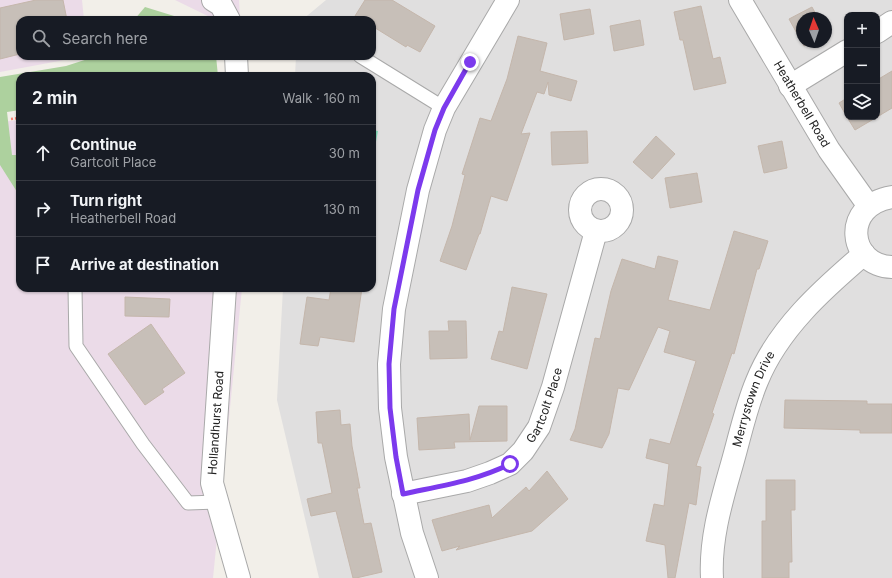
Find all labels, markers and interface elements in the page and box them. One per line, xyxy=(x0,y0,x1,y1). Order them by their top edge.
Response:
north arrow xyxy=(796,12,832,48)
map controls xyxy=(844,12,880,120)
button: + xyxy=(844,12,880,48)
search box xyxy=(16,16,376,60)
icon: search xyxy=(30,27,52,49)
text: Search here xyxy=(62,29,148,48)
button: − xyxy=(844,48,880,84)
route end xyxy=(461,53,479,71)
street label: Heatherbell Road xyxy=(771,58,834,150)
button: layers xyxy=(844,84,880,120)
text: 2 min xyxy=(32,88,77,108)
text: Walk · 160 m xyxy=(283,90,360,106)
text: Continue xyxy=(70,135,137,154)
icon: ahead xyxy=(32,142,54,164)
text: 30 m xyxy=(329,145,360,161)
text: Gartcolt Place xyxy=(70,154,156,170)
text: Turn right xyxy=(70,191,142,210)
icon: right xyxy=(32,198,54,220)
text: 130 m xyxy=(323,201,360,217)
text: Heatherbell Road xyxy=(70,210,176,226)
icon: arrive xyxy=(32,254,54,276)
text: Arrive at destination xyxy=(70,255,219,274)
street label: Merrystown Drive xyxy=(729,348,778,448)
street label: Gartcolt Place xyxy=(522,366,565,446)
street label: Hollandhurst Road xyxy=(204,370,227,476)
route start xyxy=(501,455,519,473)

